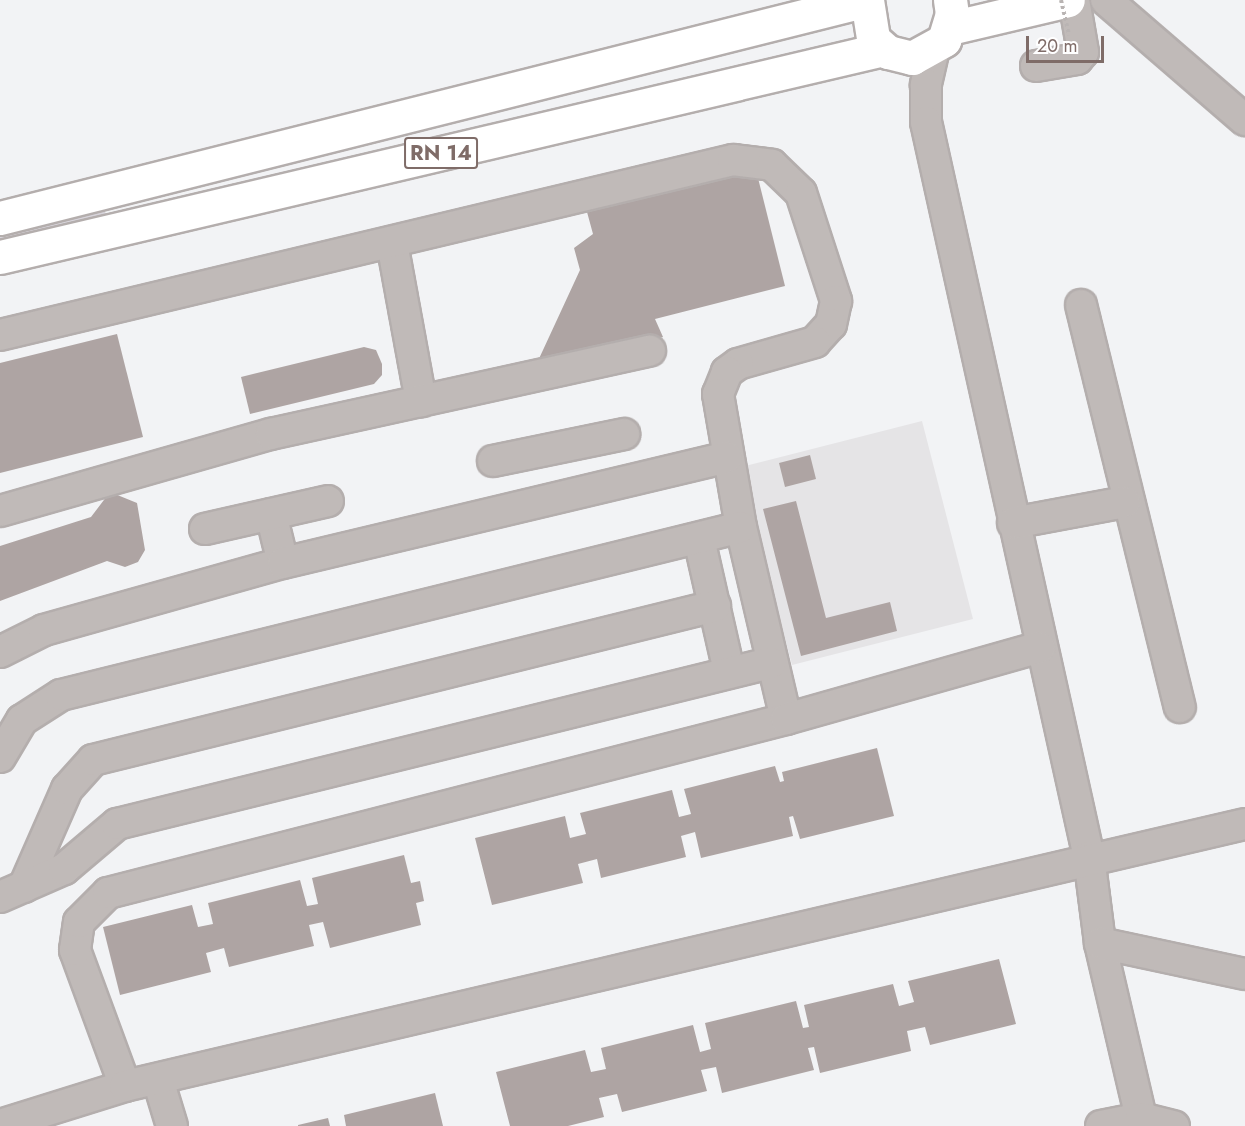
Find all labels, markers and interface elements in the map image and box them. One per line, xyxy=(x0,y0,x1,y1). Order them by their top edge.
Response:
scale bar xyxy=(1029,24,1107,62)
text: 20 m xyxy=(1037,33,1077,59)
road number: RN 14 xyxy=(404,135,478,171)

